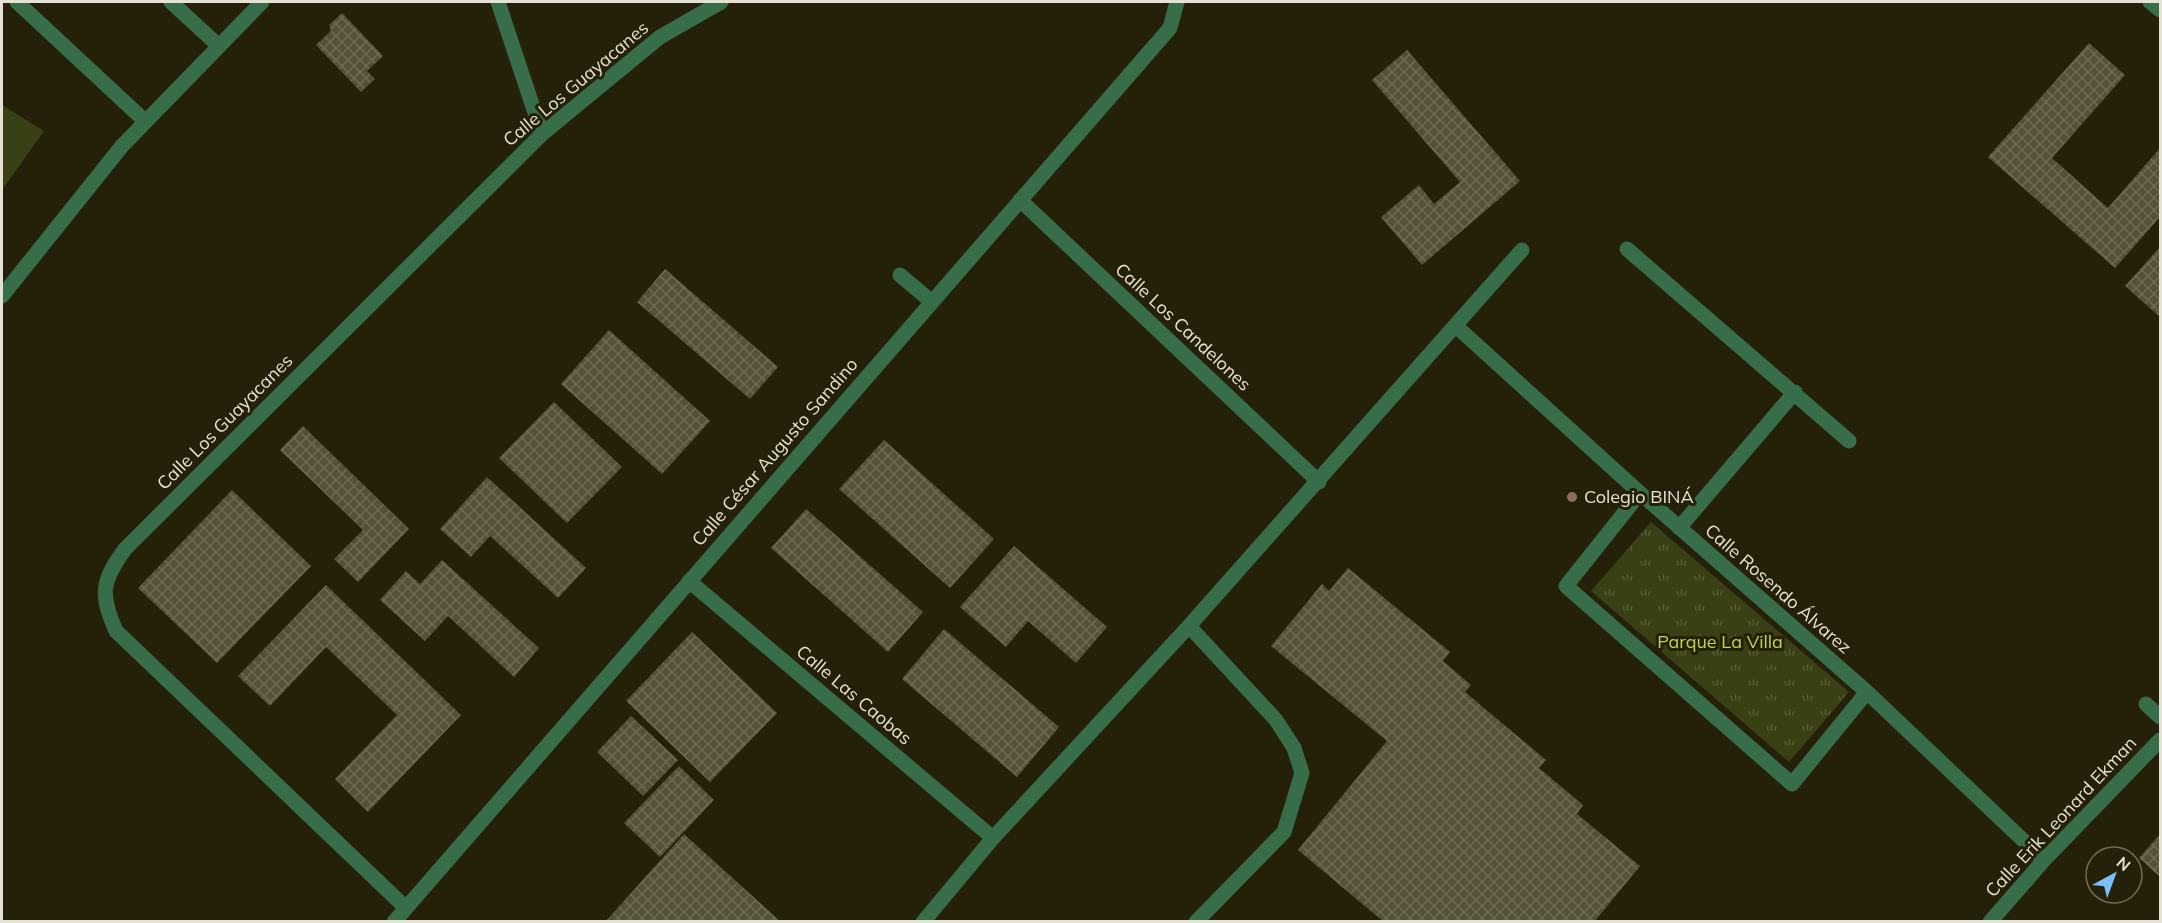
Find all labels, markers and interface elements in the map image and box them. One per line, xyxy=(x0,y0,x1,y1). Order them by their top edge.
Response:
street label: Calle Los Guayacanes xyxy=(498,16,653,151)
street label: Calle Los Candelones xyxy=(1111,258,1256,396)
street label: Calle Los Guayacanes xyxy=(152,349,297,494)
street label: Calle César Augusto Sandino xyxy=(687,353,863,550)
place label: Colegio BINÁ xyxy=(1584,485,1694,508)
marker: Colegio BINÁ xyxy=(1565,490,1579,504)
street label: Calle Rosendo Álvarez xyxy=(1700,519,1856,659)
park label: Parque La Villa xyxy=(1657,630,1783,653)
street label: Calle Las Caobas xyxy=(792,640,917,750)
street label: Calle Erik Leonard Ekman xyxy=(1980,732,2141,902)
north arrow xyxy=(2084,845,2144,905)
text: N xyxy=(2113,852,2135,875)

